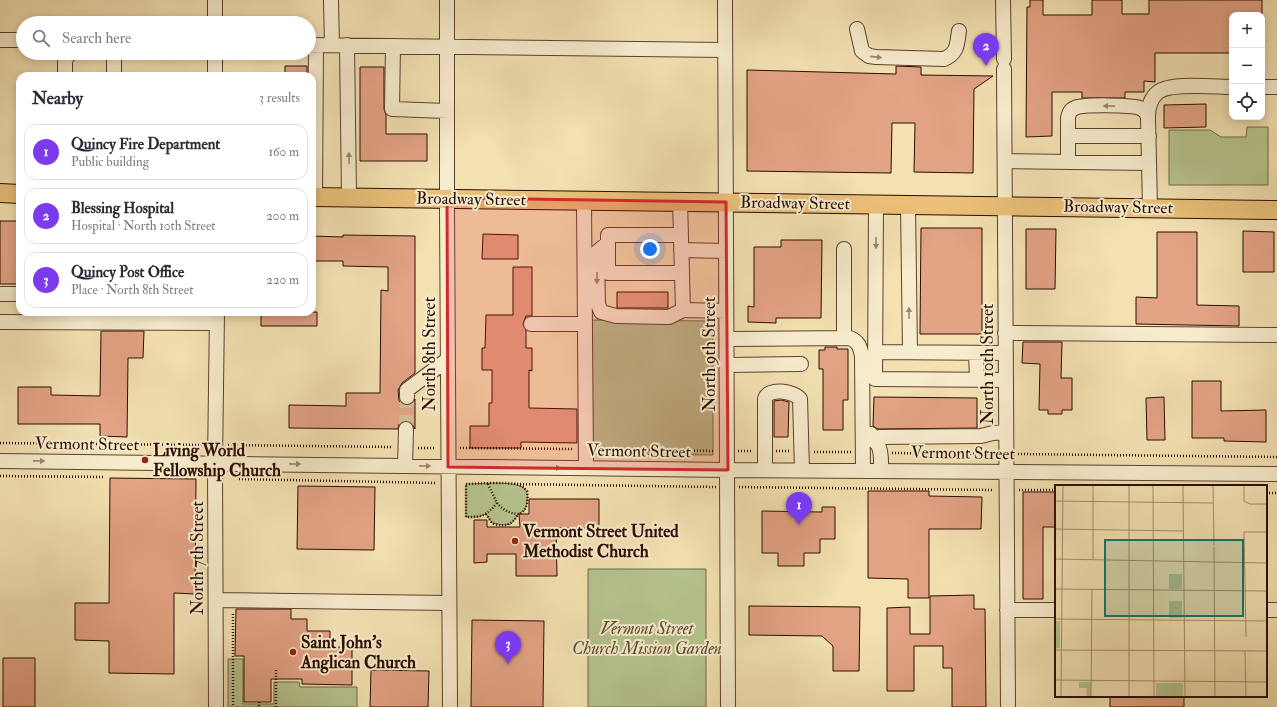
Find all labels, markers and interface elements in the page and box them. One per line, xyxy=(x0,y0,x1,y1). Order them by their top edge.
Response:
map controls xyxy=(1229,12,1265,120)
button: + xyxy=(1229,12,1265,48)
search box xyxy=(16,16,316,60)
icon: search xyxy=(30,27,52,49)
text: Search here xyxy=(62,29,131,48)
pin: 2 xyxy=(973,33,999,66)
button: − xyxy=(1229,48,1265,84)
one-way arrow xyxy=(870,54,882,60)
button: locate xyxy=(1229,84,1265,120)
text: Nearby xyxy=(32,88,83,109)
text: 3 results xyxy=(259,90,300,106)
one-way arrow xyxy=(1102,103,1115,109)
text: Quincy Fire Department xyxy=(71,135,220,154)
text: 1 xyxy=(44,144,48,160)
text: 160 m xyxy=(268,144,299,160)
one-way arrow xyxy=(346,151,352,164)
text: Public building xyxy=(71,154,149,170)
street label: Broadway Street xyxy=(416,188,527,211)
street label: Broadway Street xyxy=(740,192,851,215)
street label: Broadway Street xyxy=(1063,196,1174,219)
text: Blessing Hospital xyxy=(71,199,174,218)
text: 2 xyxy=(43,208,49,224)
text: 200 m xyxy=(266,208,299,224)
text: Hospital · North 10th Street xyxy=(71,218,216,234)
one-way arrow xyxy=(873,237,879,250)
your location xyxy=(640,239,660,259)
text: Quincy Post Office xyxy=(71,263,184,282)
text: 3 xyxy=(44,272,49,288)
text: 220 m xyxy=(266,272,299,288)
one-way arrow xyxy=(594,272,600,285)
text: Place · North 8th Street xyxy=(71,282,193,298)
street label: North 8th Street xyxy=(419,296,440,411)
street label: North 9th Street xyxy=(699,296,720,412)
street label: North 10th Street xyxy=(977,303,998,425)
one-way arrow xyxy=(906,307,913,319)
street label: Vermont Street xyxy=(35,433,140,455)
place label: Living World Fellowship Church xyxy=(153,440,281,482)
street label: Vermont Street xyxy=(587,440,692,462)
street label: Vermont Street xyxy=(911,442,1016,464)
marker: Living World Fellowship Church xyxy=(140,455,150,465)
one-way arrow xyxy=(33,458,46,464)
one-way arrow xyxy=(289,461,302,467)
one-way arrow xyxy=(419,463,432,469)
one-way arrow xyxy=(549,465,562,471)
inset map xyxy=(1055,485,1267,697)
pin: 1 xyxy=(786,492,812,525)
street label: North 7th Street xyxy=(187,500,208,615)
place label: Vermont Street United Methodist Church xyxy=(522,521,679,562)
marker: Vermont Street United Methodist Church xyxy=(510,536,520,546)
park label: Vermont Street Church Mission Garden xyxy=(572,618,722,659)
pin: 3 xyxy=(495,631,521,664)
place label: Saint John's Anglican Church xyxy=(300,632,416,674)
marker: Saint John's Anglican Church xyxy=(288,647,298,657)

